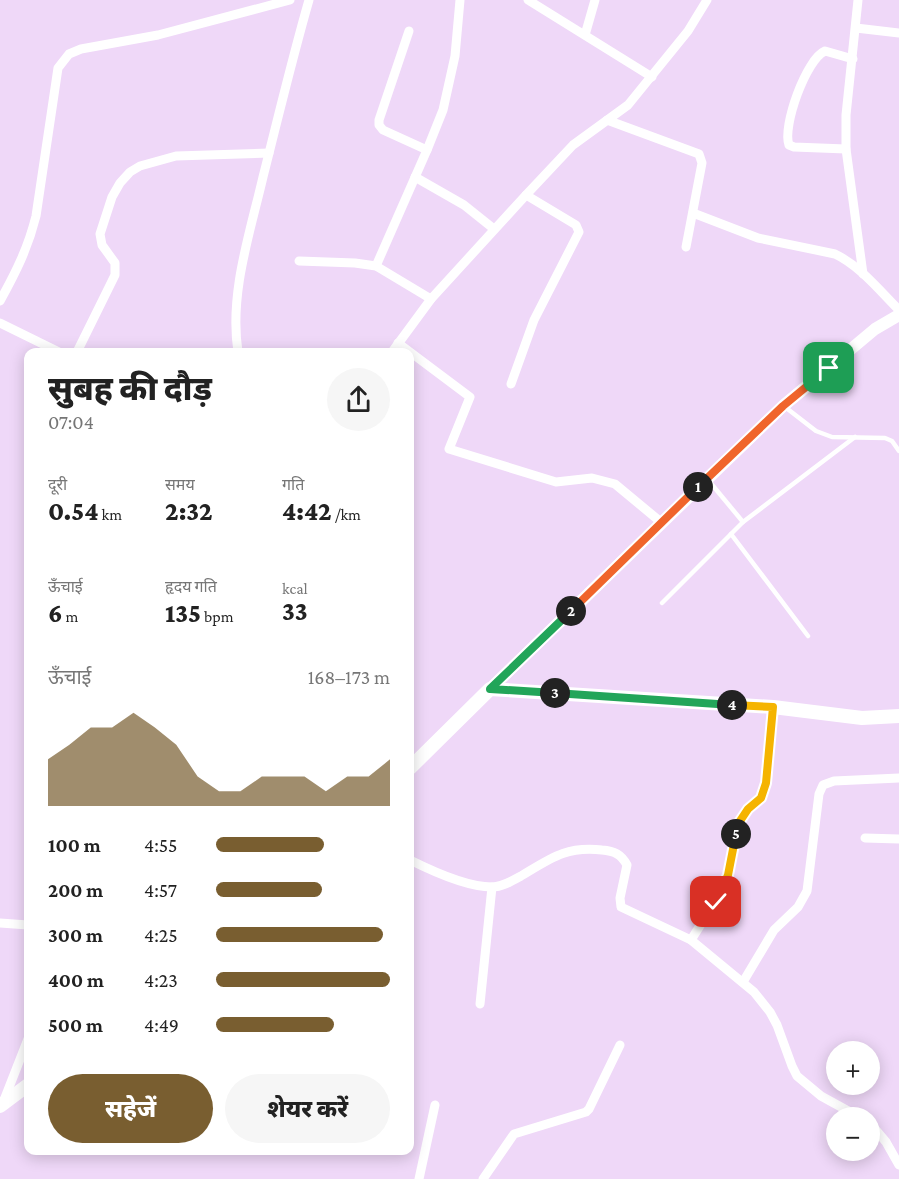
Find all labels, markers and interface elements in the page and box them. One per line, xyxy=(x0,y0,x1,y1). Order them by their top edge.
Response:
pin xyxy=(803,342,854,393)
icon: arrive xyxy=(812,351,845,384)
button: share xyxy=(327,368,390,431)
text: सुबह की दौड़ xyxy=(48,370,212,407)
text: 07:04 xyxy=(48,411,94,433)
pin: 1 xyxy=(683,472,713,502)
text: दूरी xyxy=(48,476,67,493)
text: समय xyxy=(165,476,195,493)
text: गति xyxy=(282,476,304,493)
text: 1 xyxy=(695,478,701,495)
text: 0.54 xyxy=(48,497,99,526)
text: 2:32 xyxy=(165,497,213,526)
text: 4:42 xyxy=(282,497,332,526)
text: km xyxy=(99,506,122,523)
text: /km xyxy=(332,506,361,523)
text: ऊँचाई xyxy=(48,578,83,595)
text: हृदय गति xyxy=(165,578,217,595)
text: kcal xyxy=(282,580,308,597)
pin: 2 xyxy=(556,596,586,626)
text: 33 xyxy=(282,597,308,626)
text: 6 xyxy=(48,599,63,628)
text: 135 xyxy=(165,599,201,628)
text: 2 xyxy=(567,602,575,619)
text: m xyxy=(63,608,78,625)
text: bpm xyxy=(201,608,233,625)
text: ऊँचाई xyxy=(48,666,91,688)
text: 168–173 m xyxy=(308,666,390,688)
pin: 3 xyxy=(540,678,570,708)
text: 3 xyxy=(551,684,559,701)
pin: 4 xyxy=(717,690,747,720)
text: 4 xyxy=(728,696,736,713)
pin: 5 xyxy=(721,819,751,849)
text: 5 xyxy=(732,825,740,842)
text: 100 m xyxy=(48,834,101,856)
text: 4:55 xyxy=(144,834,177,856)
pin xyxy=(690,876,741,927)
text: 200 m xyxy=(48,879,103,901)
text: 4:57 xyxy=(144,879,177,901)
icon: check xyxy=(699,885,732,918)
text: 300 m xyxy=(48,924,103,946)
text: 4:25 xyxy=(144,924,178,946)
text: 400 m xyxy=(48,969,104,991)
text: 4:23 xyxy=(144,969,178,991)
text: 500 m xyxy=(48,1014,103,1036)
text: 4:49 xyxy=(144,1014,179,1036)
map controls xyxy=(826,1041,880,1161)
button: + xyxy=(826,1041,880,1095)
button: सहेजें xyxy=(48,1074,213,1143)
button: शेयर करें xyxy=(225,1074,390,1143)
button: − xyxy=(826,1107,880,1161)

